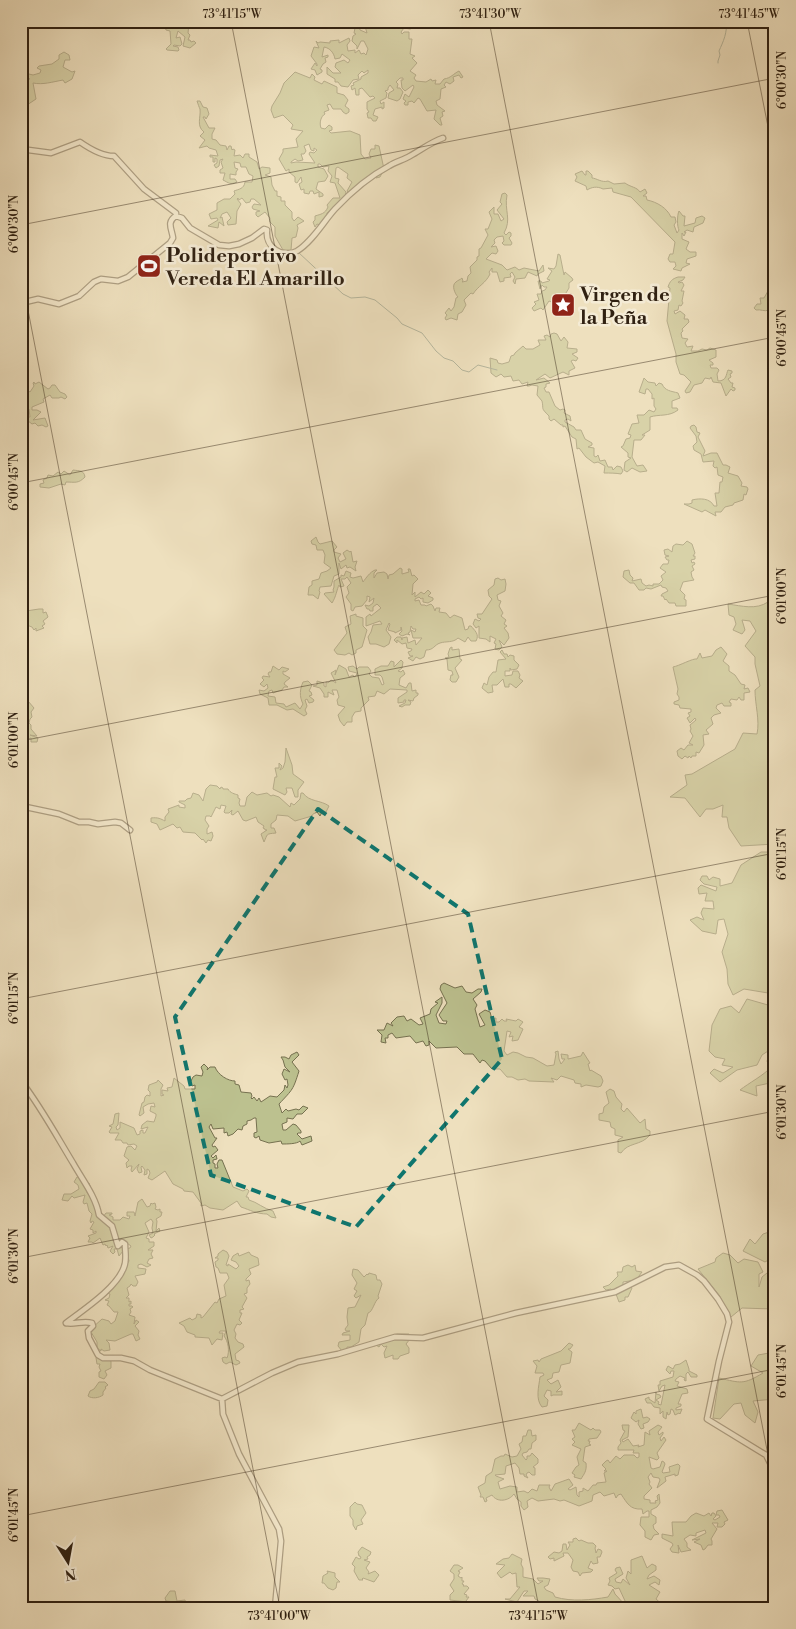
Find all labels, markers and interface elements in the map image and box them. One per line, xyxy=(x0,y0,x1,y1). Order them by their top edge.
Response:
text: 73°41'15"W xyxy=(202,7,263,22)
text: 73°41'30"W xyxy=(459,7,522,22)
text: 73°41'45"W xyxy=(718,7,781,22)
text: 6°00'30"N xyxy=(775,51,790,109)
text: 6°00'30"N xyxy=(7,195,22,253)
place label: Polideportivo Vereda El Amarillo xyxy=(165,244,345,292)
sports icon: Polideportivo Vereda El Amarillo xyxy=(136,253,162,279)
place label: Virgen de la Peña xyxy=(579,283,670,331)
place icon: Virgen de la Peña xyxy=(550,292,576,318)
text: 6°00'45"N xyxy=(775,309,790,367)
text: 6°00'45"N xyxy=(7,453,22,511)
text: 6°01'00"N xyxy=(775,568,790,624)
text: 6°01'00"N xyxy=(7,712,22,768)
text: 6°01'15"N xyxy=(775,828,790,880)
text: 6°01'15"N xyxy=(7,972,22,1024)
text: 6°01'30"N xyxy=(775,1084,790,1140)
text: 6°01'30"N xyxy=(7,1228,22,1284)
text: 6°01'45"N xyxy=(775,1344,790,1398)
text: 6°01'45"N xyxy=(7,1488,22,1542)
north arrow xyxy=(42,1536,92,1586)
text: N xyxy=(63,1564,77,1584)
text: 73°41'00"W xyxy=(247,1609,312,1624)
text: 73°41'15"W xyxy=(508,1609,569,1624)

